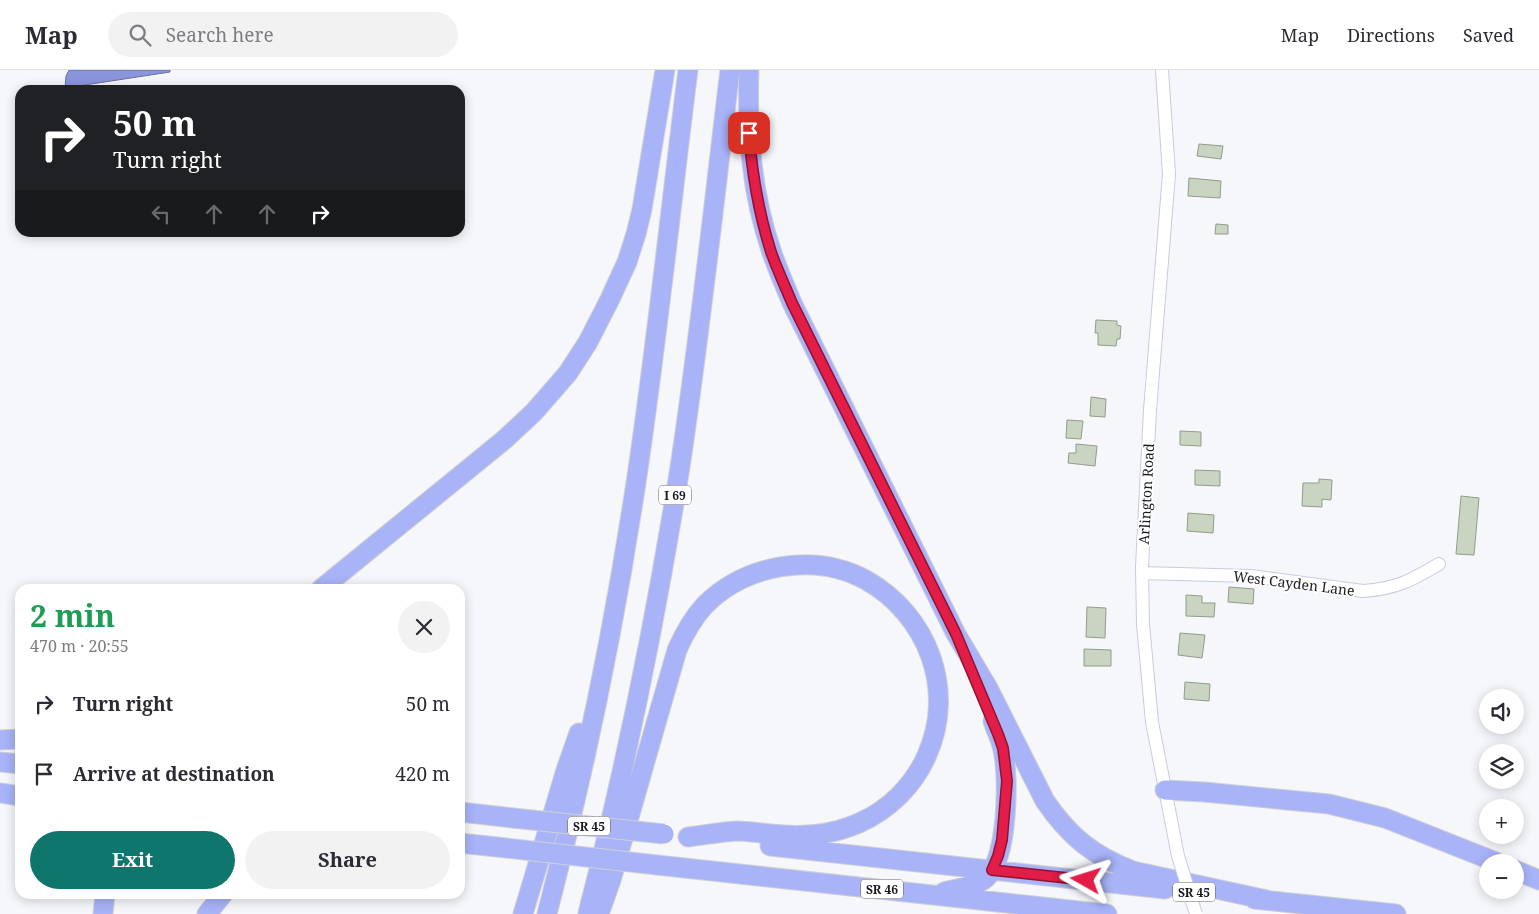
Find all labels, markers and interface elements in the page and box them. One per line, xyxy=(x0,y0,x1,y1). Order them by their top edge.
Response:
search box xyxy=(108,12,458,57)
text: Map xyxy=(25,18,78,51)
icon: search xyxy=(126,21,154,49)
text: Search here xyxy=(166,22,274,48)
text: Map xyxy=(1281,23,1319,47)
text: Directions xyxy=(1347,23,1435,47)
text: Saved xyxy=(1463,23,1514,47)
text: 50 m xyxy=(113,99,196,146)
icon: right xyxy=(30,105,95,170)
pin xyxy=(728,112,770,154)
icon: arrive xyxy=(735,119,763,147)
text: Turn right xyxy=(113,144,222,174)
icon: left xyxy=(147,200,175,228)
icon: ahead xyxy=(200,200,228,228)
icon: ahead xyxy=(253,200,281,228)
icon: right xyxy=(306,200,334,228)
street label: Arlington Road xyxy=(1134,443,1158,545)
road number: I 69 xyxy=(659,486,691,504)
street label: West Cayden Lane xyxy=(1232,566,1356,600)
text: 2 min xyxy=(30,595,115,636)
button: close xyxy=(398,601,450,653)
text: 470 m · 20:55 xyxy=(30,635,129,657)
map controls xyxy=(1479,689,1524,899)
button: sound xyxy=(1479,689,1524,734)
icon: right xyxy=(30,690,58,718)
text: Turn right xyxy=(73,691,173,717)
text: 50 m xyxy=(406,691,450,717)
button: layers xyxy=(1479,744,1524,789)
icon: arrive xyxy=(30,760,58,788)
text: Arrive at destination xyxy=(73,761,275,787)
text: 420 m xyxy=(395,761,450,787)
button: + xyxy=(1479,799,1524,844)
road number: SR 45 xyxy=(568,816,610,836)
button: Exit xyxy=(30,831,235,889)
button: Share xyxy=(245,831,450,889)
position arrow xyxy=(1059,853,1111,905)
button: − xyxy=(1479,854,1524,899)
road number: SR 46 xyxy=(861,880,903,899)
road number: SR 45 xyxy=(1173,882,1215,902)

